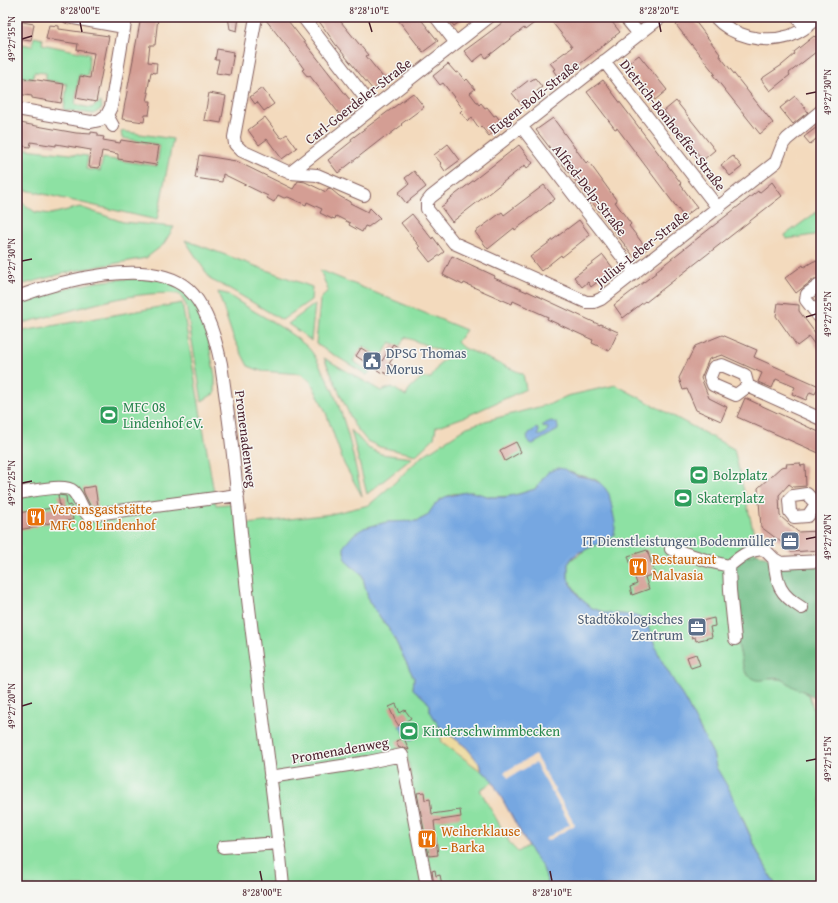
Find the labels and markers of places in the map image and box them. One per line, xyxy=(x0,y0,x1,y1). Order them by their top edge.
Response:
place label: DPSG Thomas Morus xyxy=(386,343,467,379)
public building icon: DPSG Thomas Morus xyxy=(361,350,383,372)
place label: MFC 08 Lindenhof eV. xyxy=(123,397,203,433)
sports icon: MFC 08 Lindenhof eV. xyxy=(98,404,120,426)
sports icon: Bolzplatz xyxy=(688,464,710,486)
place label: Bolzplatz xyxy=(713,465,767,485)
sports icon: Skaterplatz xyxy=(672,487,694,509)
place label: Skaterplatz xyxy=(697,488,764,508)
place label: Vereinsgaststätte MFC 08 Lindenhof xyxy=(50,499,157,535)
restaurant icon: Vereinsgaststätte MFC 08 Lindenhof xyxy=(25,506,47,528)
office icon: IT Dienstleistungen Bodenmüller xyxy=(779,530,801,552)
place label: IT Dienstleistungen Bodenmüller xyxy=(582,531,776,551)
place label: Restaurant Malvasia xyxy=(652,549,716,585)
restaurant icon: Restaurant Malvasia xyxy=(627,556,649,578)
place label: Stadtökologisches Zentrum xyxy=(578,609,684,645)
office icon: Stadtökologisches Zentrum xyxy=(686,616,708,638)
sports icon: Kinderschwimmbecken xyxy=(398,720,420,742)
place label: Kinderschwimmbecken xyxy=(423,721,560,741)
place label: Weiherklause – Barka xyxy=(441,821,521,857)
restaurant icon: Weiherklause – Barka xyxy=(416,828,438,850)

